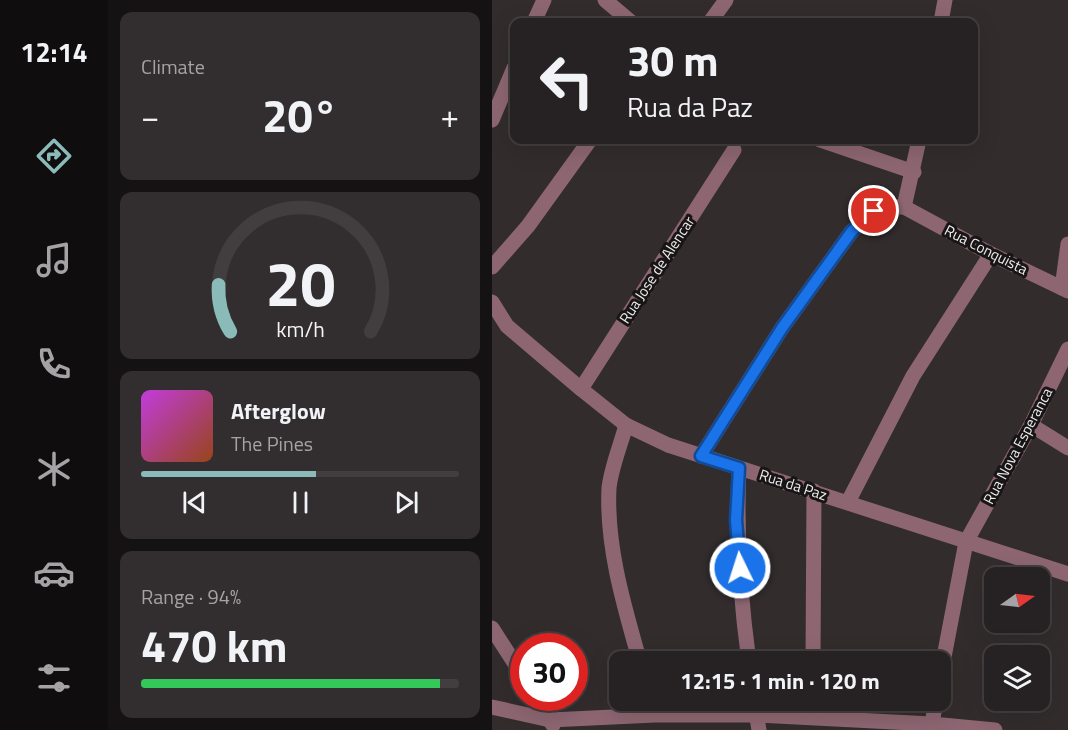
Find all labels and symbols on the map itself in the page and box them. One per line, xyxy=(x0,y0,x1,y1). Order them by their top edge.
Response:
pin xyxy=(848,185,899,236)
street label: Rua Jose de Alencar xyxy=(613,211,700,328)
street label: Rua Conquista xyxy=(941,219,1032,281)
street label: Rua Nova Esperanca xyxy=(977,383,1058,508)
street label: Rua da Paz xyxy=(756,463,830,506)
position arrow xyxy=(708,536,772,600)
north arrow xyxy=(984,567,1050,633)
speed limit sign: 30 xyxy=(510,633,588,711)

